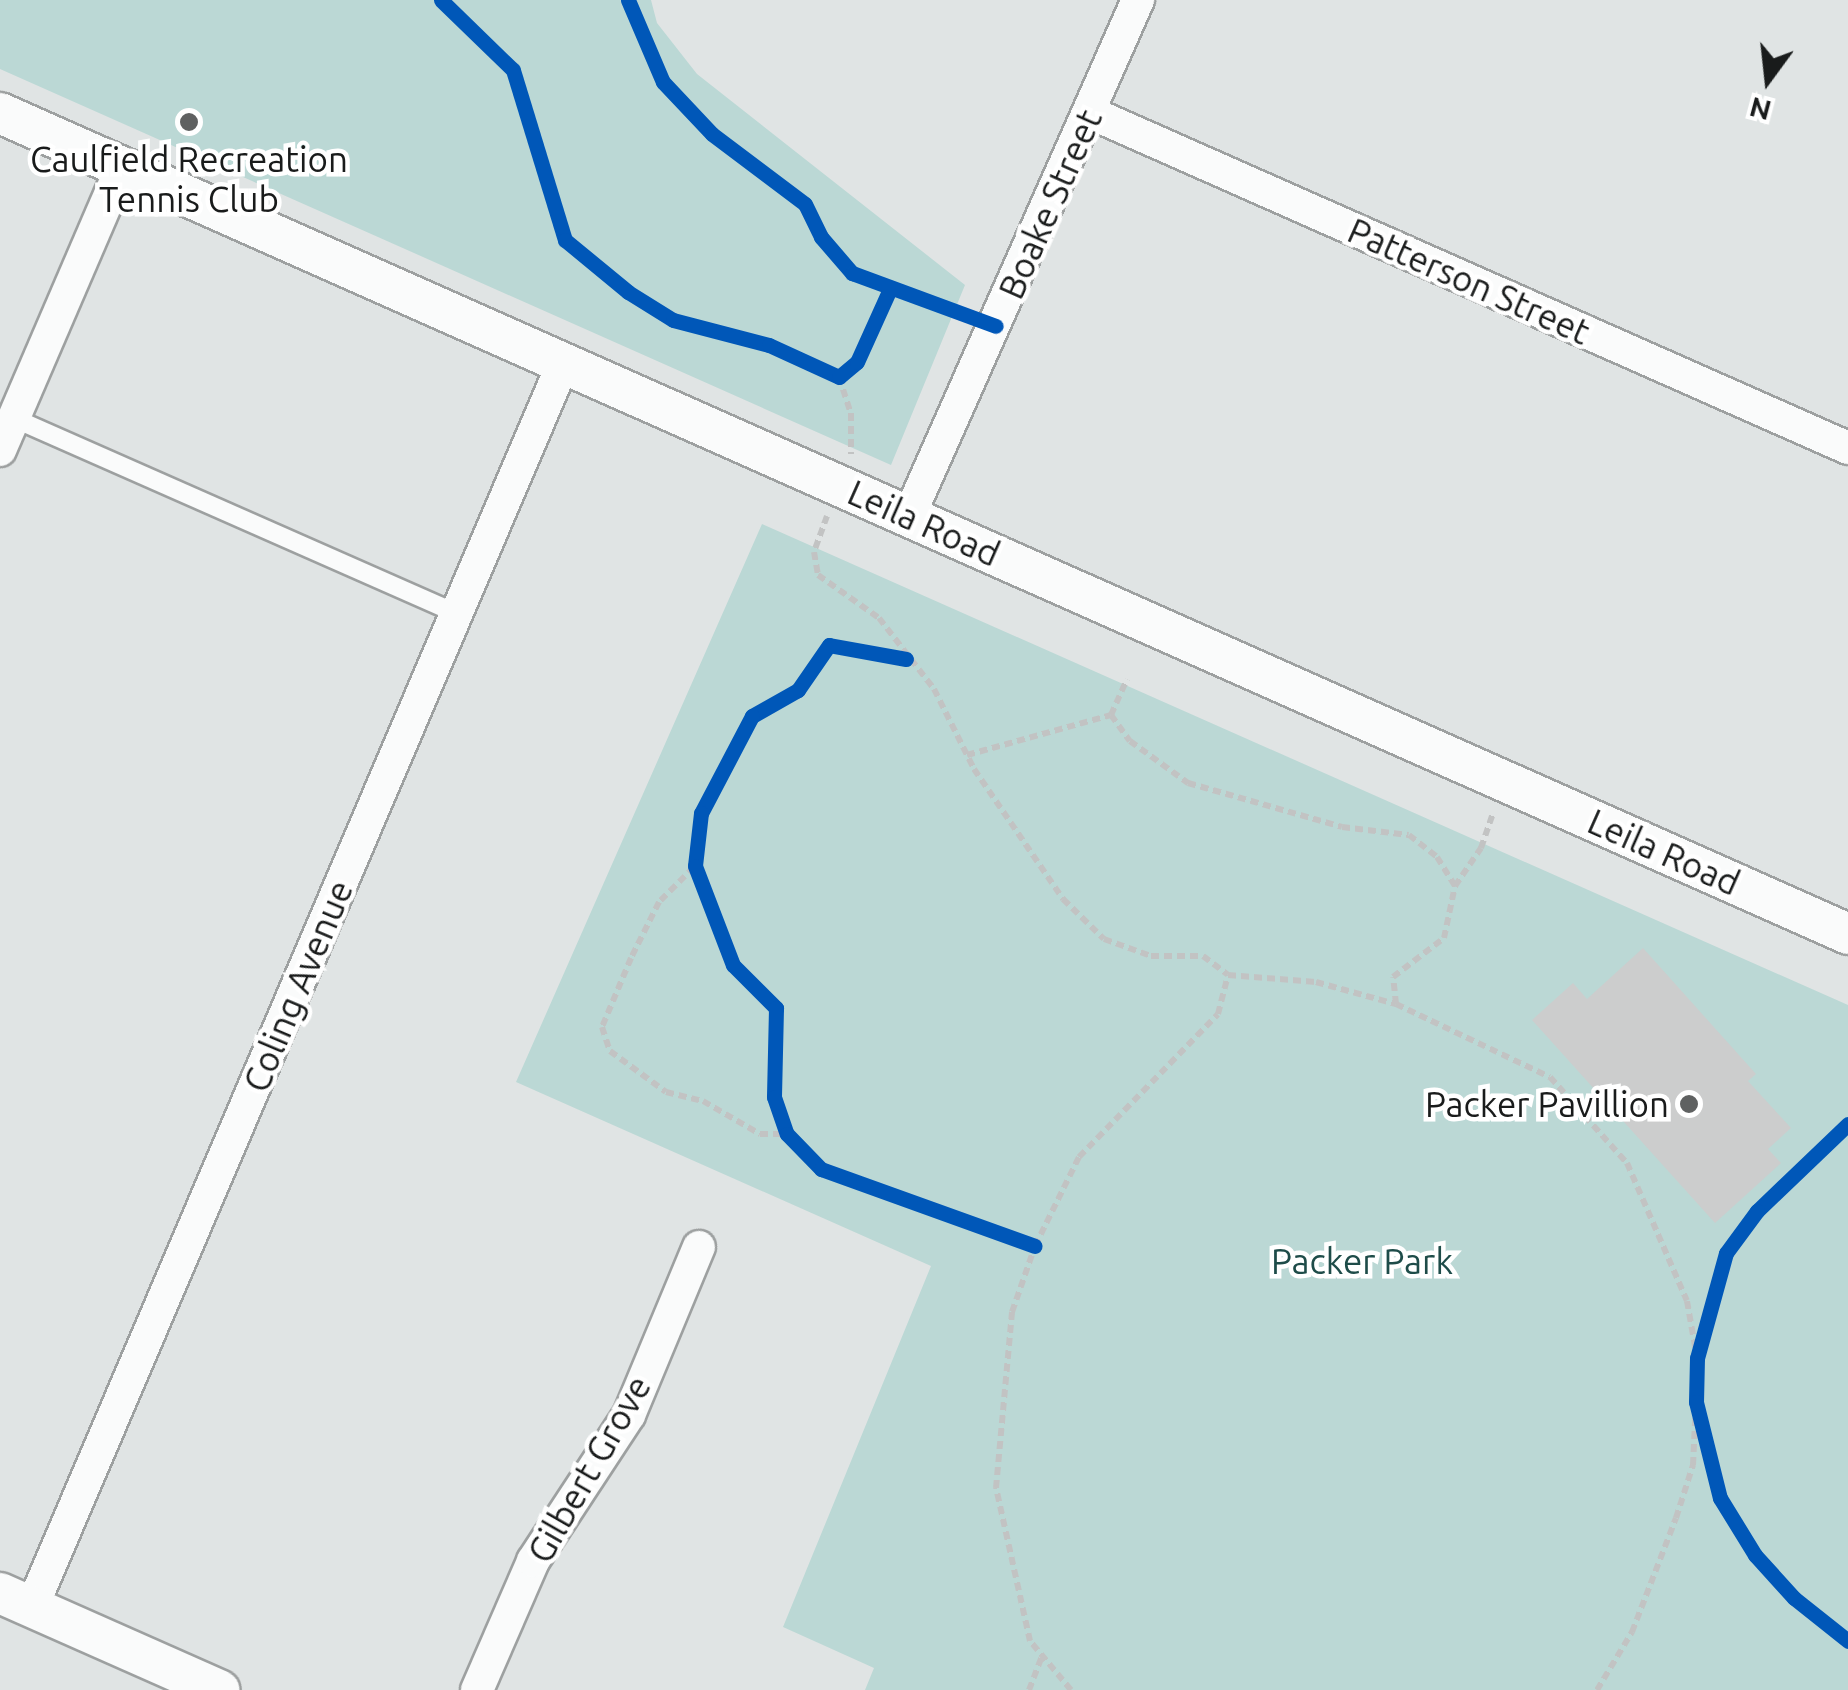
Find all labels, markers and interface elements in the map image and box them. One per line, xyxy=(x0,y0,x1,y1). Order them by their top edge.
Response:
north arrow xyxy=(1718,30,1818,130)
text: N xyxy=(1746,92,1774,127)
street label: Boake Street xyxy=(990,103,1110,305)
marker: Caulfield Recreation Tennis Club xyxy=(178,111,200,133)
place label: Caulfield Recreation Tennis Club xyxy=(30,138,348,220)
street label: Patterson Street xyxy=(1342,209,1596,353)
street label: Leila Road xyxy=(842,471,1006,575)
street label: Leila Road xyxy=(1582,800,1746,904)
street label: Coling Avenue xyxy=(235,874,361,1098)
place label: Packer Pavillion xyxy=(1425,1083,1669,1125)
marker: Packer Pavillion xyxy=(1678,1093,1700,1115)
park label: Packer Park xyxy=(1271,1240,1453,1282)
street label: Gilbert Grove xyxy=(519,1368,659,1570)

